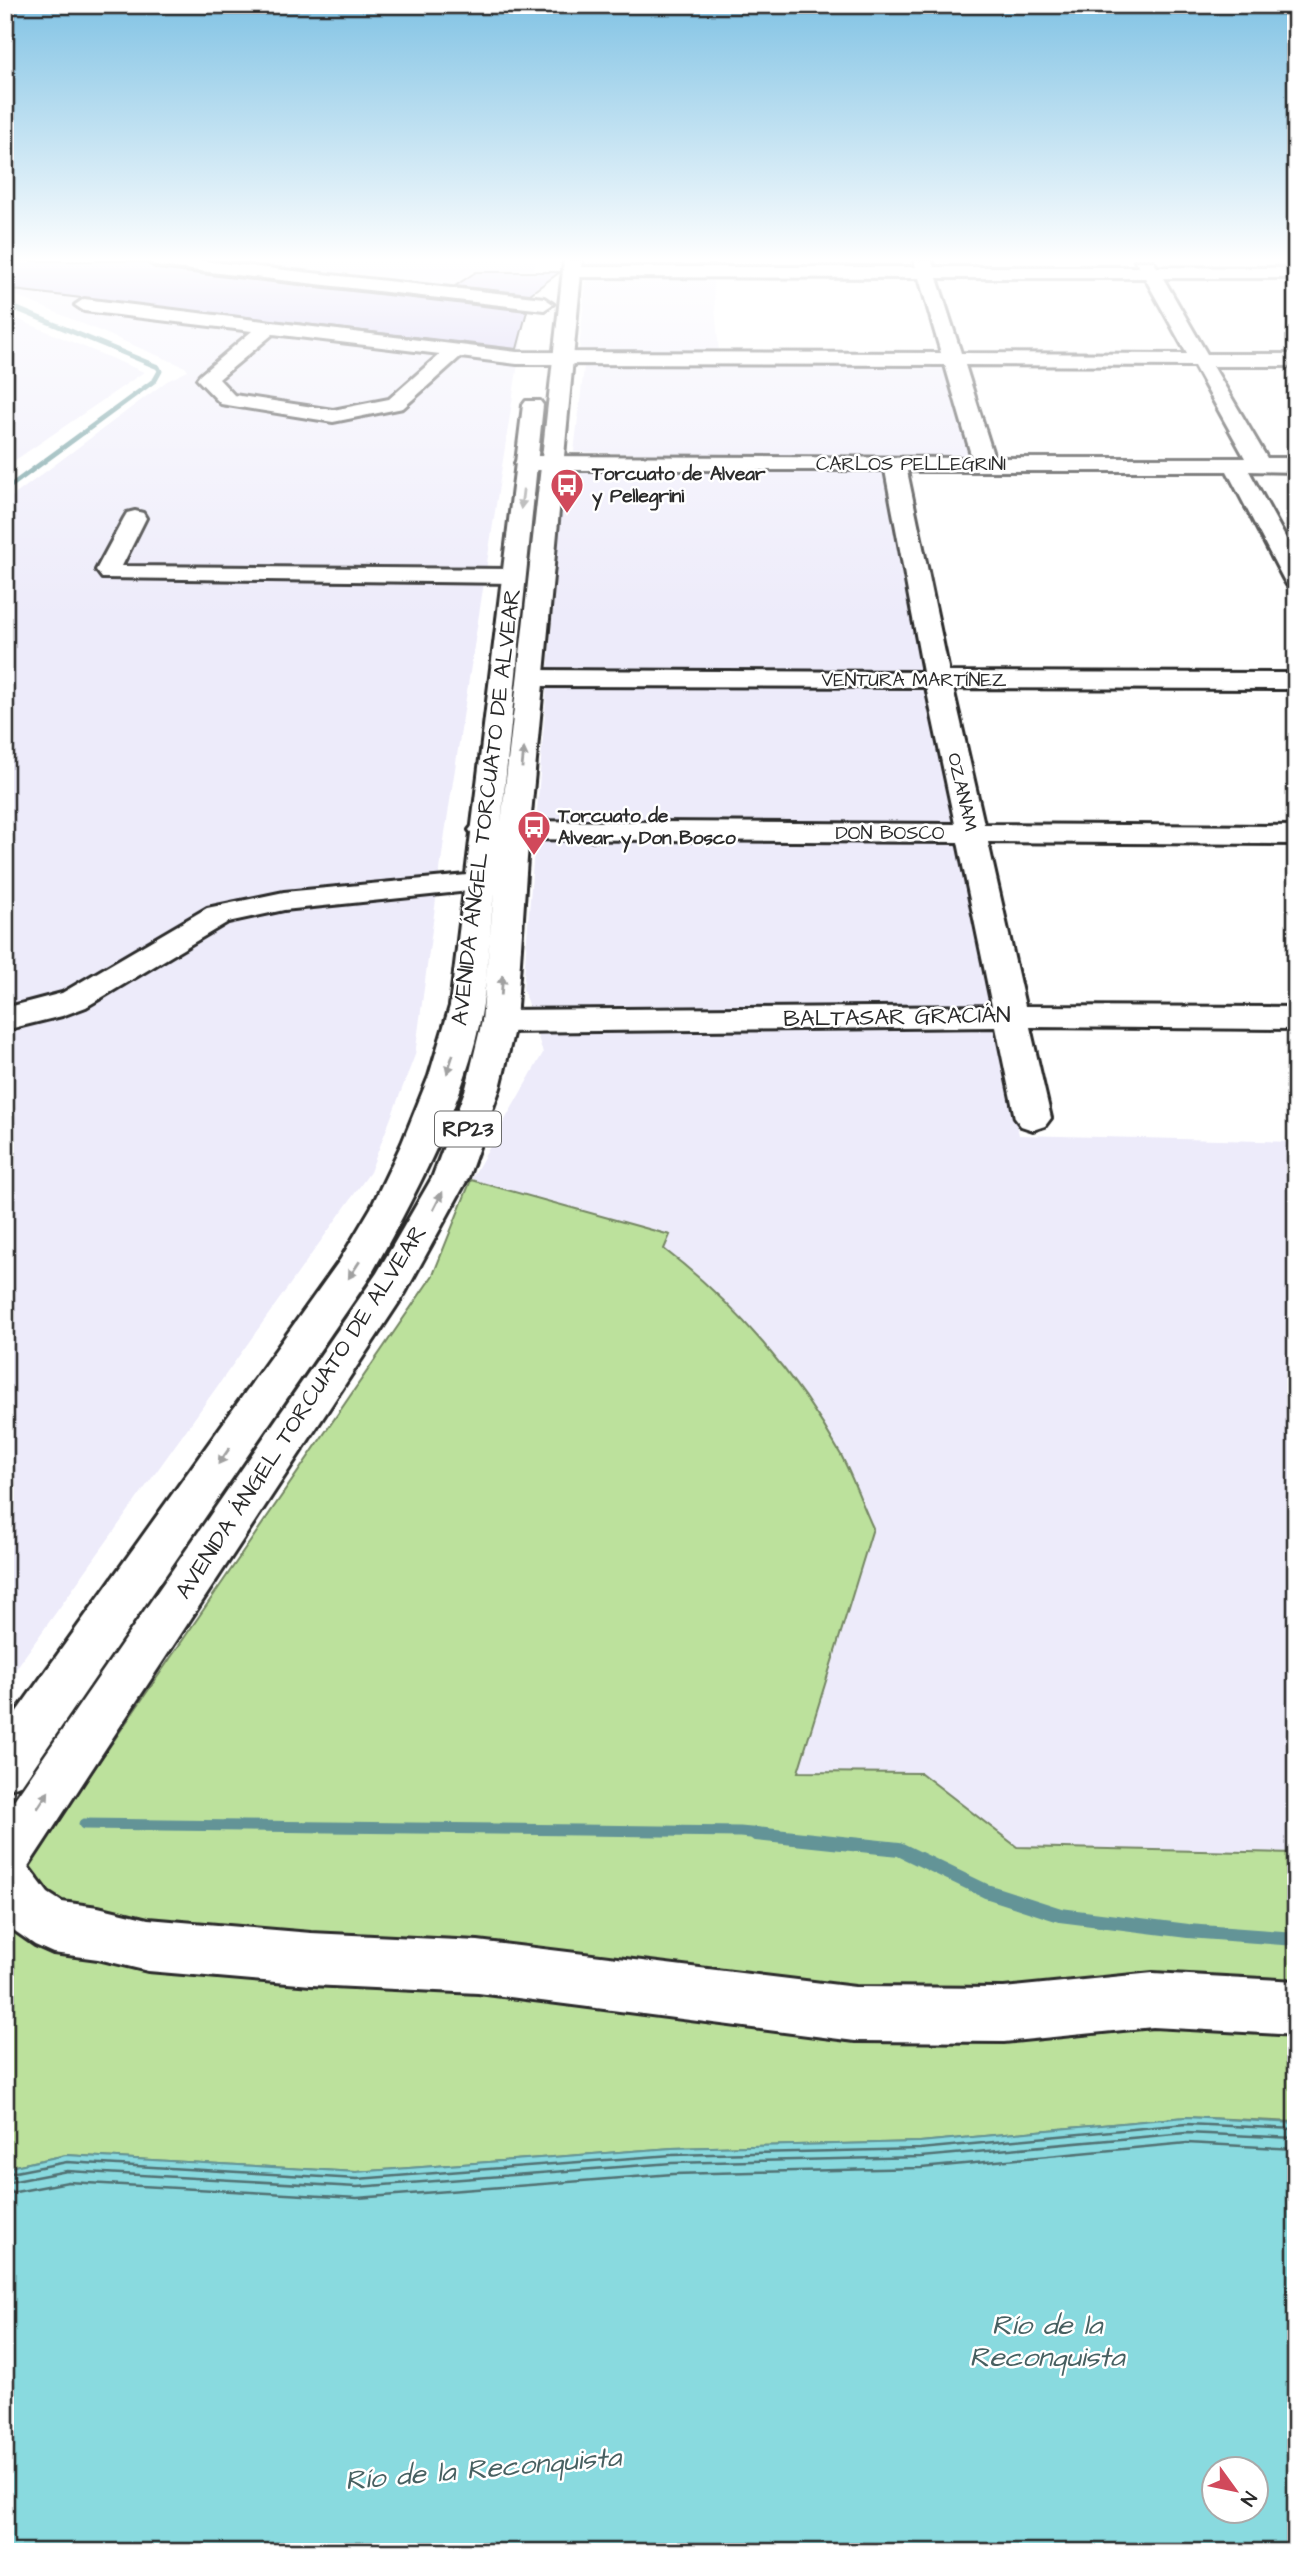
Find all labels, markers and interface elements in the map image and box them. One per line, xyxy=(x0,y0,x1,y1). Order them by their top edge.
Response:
street label: CARLOS PELLEGRINI xyxy=(816,451,1006,478)
place label: Torcuato de Alvear y Pellegrini xyxy=(591,461,766,511)
bus stop icon: Torcuato de Alvear y Pellegrini xyxy=(548,466,586,515)
one-way arrow xyxy=(516,488,527,510)
street label: AVENIDA ÁNGEL TORCUATO DE ALVEAR xyxy=(443,587,529,1027)
street label: VENTURA MARTÍNEZ xyxy=(821,667,1007,694)
one-way arrow xyxy=(518,747,529,769)
street label: OZANAM xyxy=(940,750,984,834)
place label: Torcuato de Alvear y Don Bosco xyxy=(557,803,736,853)
bus stop icon: Torcuato de Alvear y Don Bosco xyxy=(515,808,553,857)
street label: DON BOSCO xyxy=(835,820,945,847)
one-way arrow xyxy=(497,973,508,995)
street label: BALTASAR GRACIÁN xyxy=(783,999,1011,1035)
one-way arrow xyxy=(444,1054,455,1075)
road number: RP23 xyxy=(435,1112,501,1146)
one-way arrow xyxy=(432,1191,443,1211)
street label: AVENIDA ÁNGEL TORCUATO DE ALVEAR xyxy=(168,1219,434,1605)
one-way arrow xyxy=(348,1260,361,1279)
one-way arrow xyxy=(217,1447,231,1465)
one-way arrow xyxy=(36,1790,49,1810)
water label: Río de la Reconquista xyxy=(969,2306,1126,2377)
water label: Río de la Reconquista xyxy=(343,2437,624,2500)
north arrow xyxy=(1200,2456,1270,2526)
text: N xyxy=(1233,2486,1263,2511)

